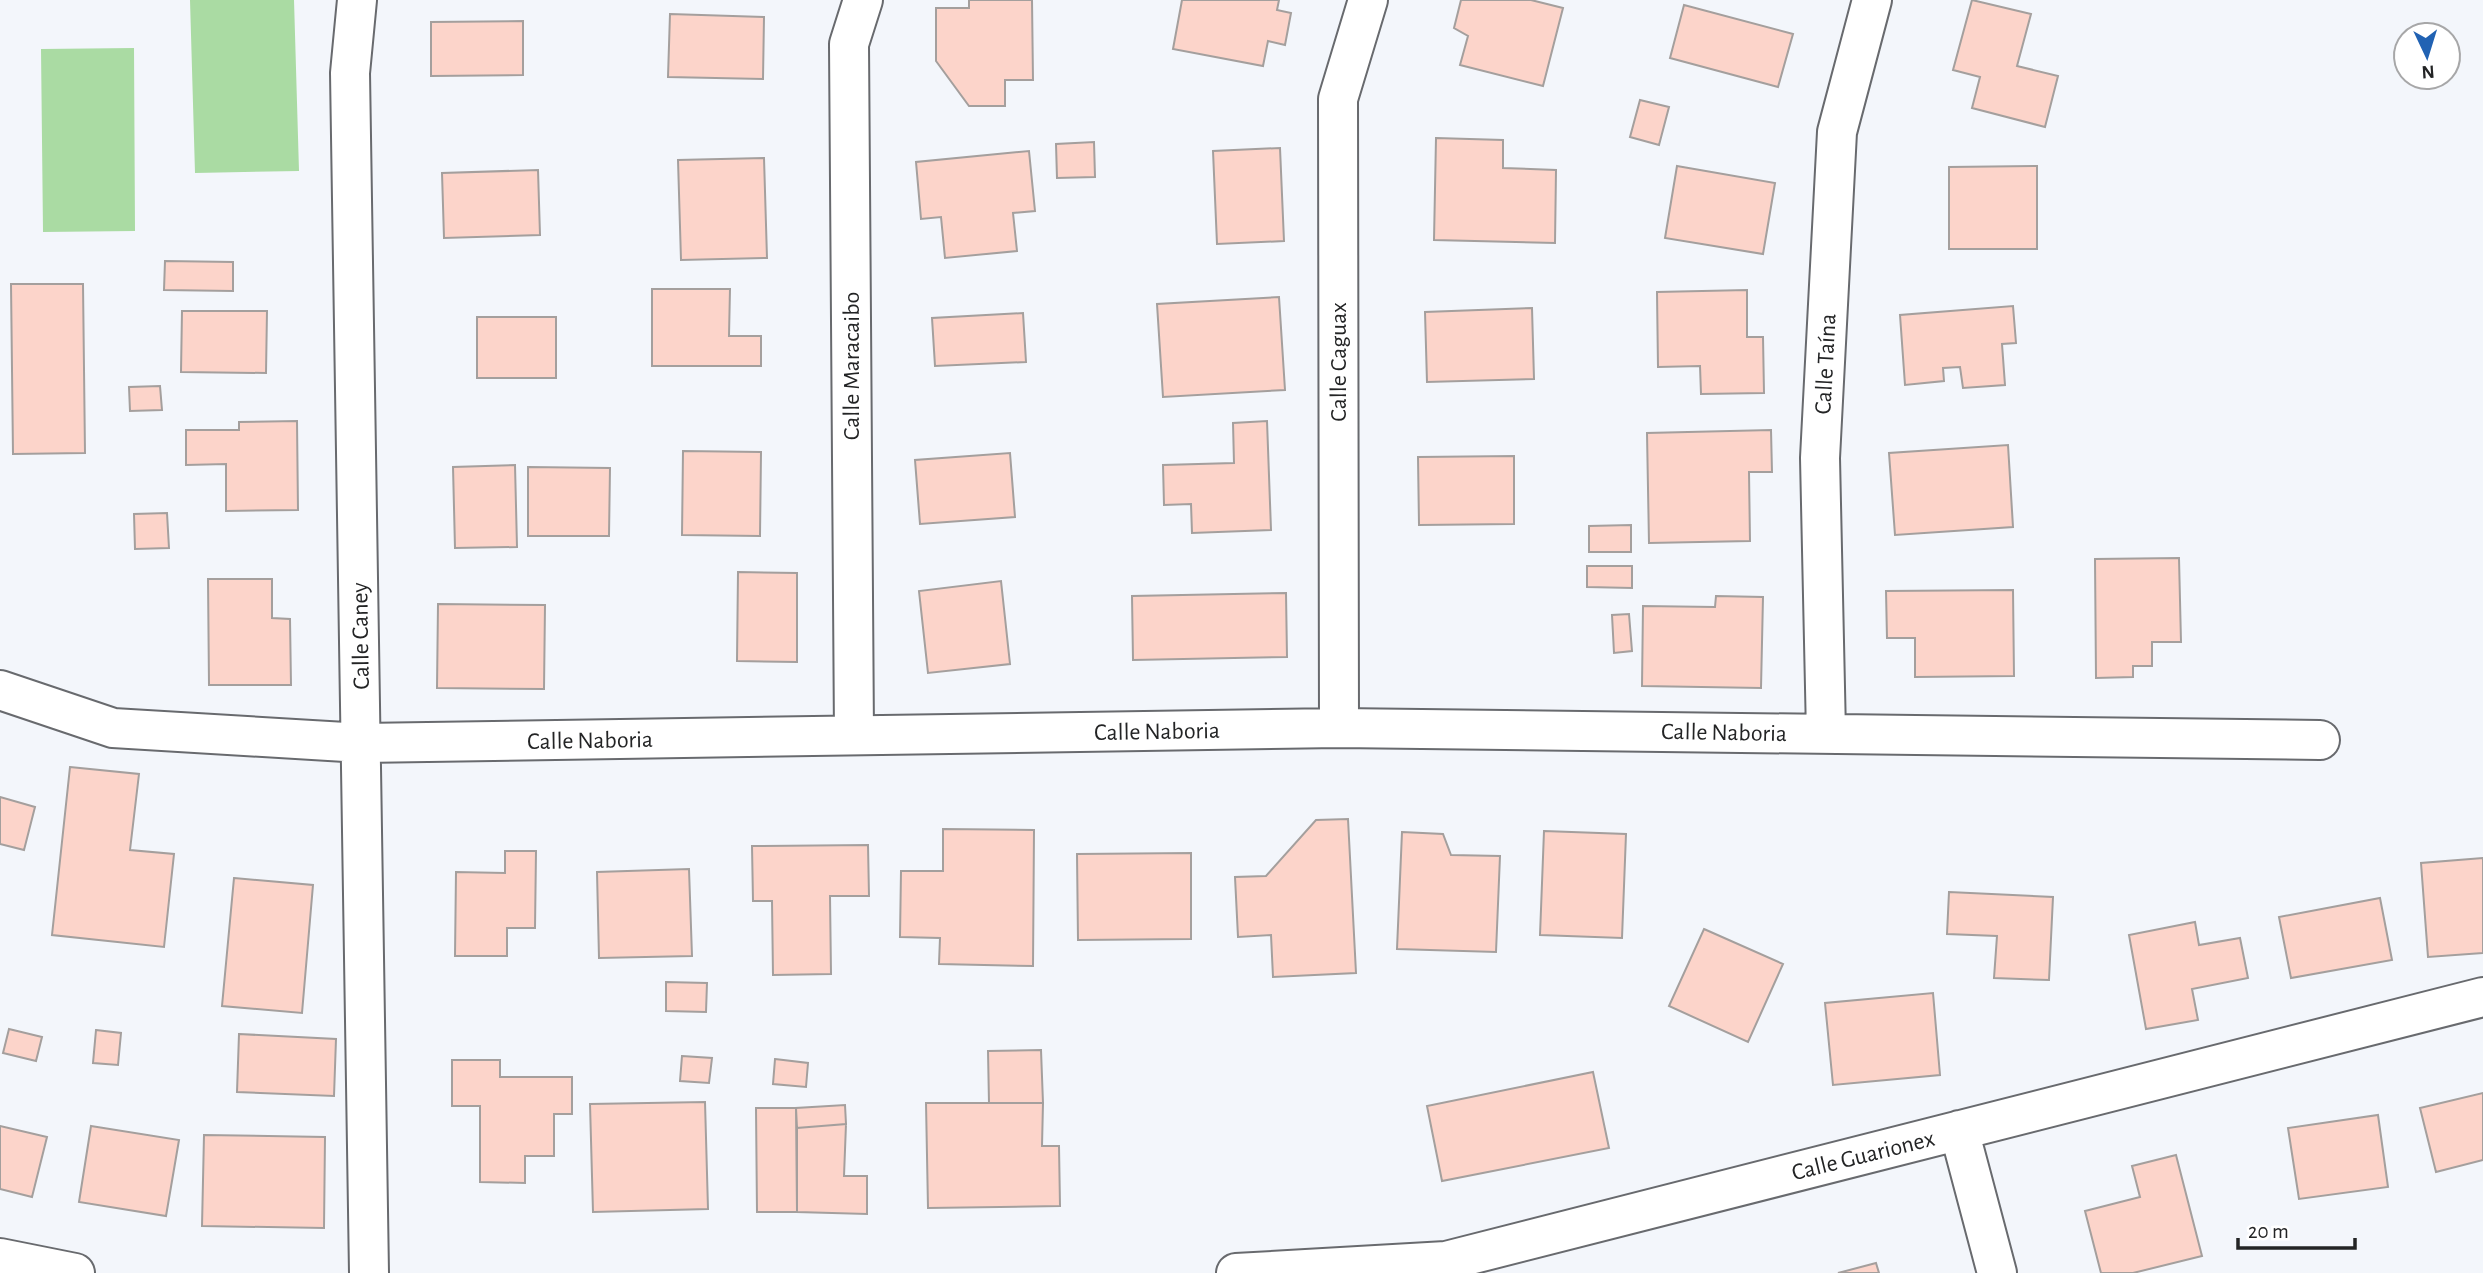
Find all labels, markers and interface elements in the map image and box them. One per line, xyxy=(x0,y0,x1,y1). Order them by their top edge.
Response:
north arrow xyxy=(2392,21,2462,91)
text: N xyxy=(2421,62,2435,81)
street label: Calle Maracaibo xyxy=(840,292,864,440)
street label: Calle Caguax xyxy=(1327,302,1351,422)
street label: Calle Taína xyxy=(1811,313,1841,415)
street label: Calle Caney xyxy=(348,582,374,690)
street label: Calle Naboria xyxy=(1094,719,1220,745)
street label: Calle Naboria xyxy=(1661,720,1787,746)
street label: Calle Naboria xyxy=(527,728,653,754)
street label: Calle Guarionex xyxy=(1789,1126,1938,1185)
scale bar xyxy=(2238,1206,2355,1250)
text: 20 m xyxy=(2248,1221,2289,1242)

